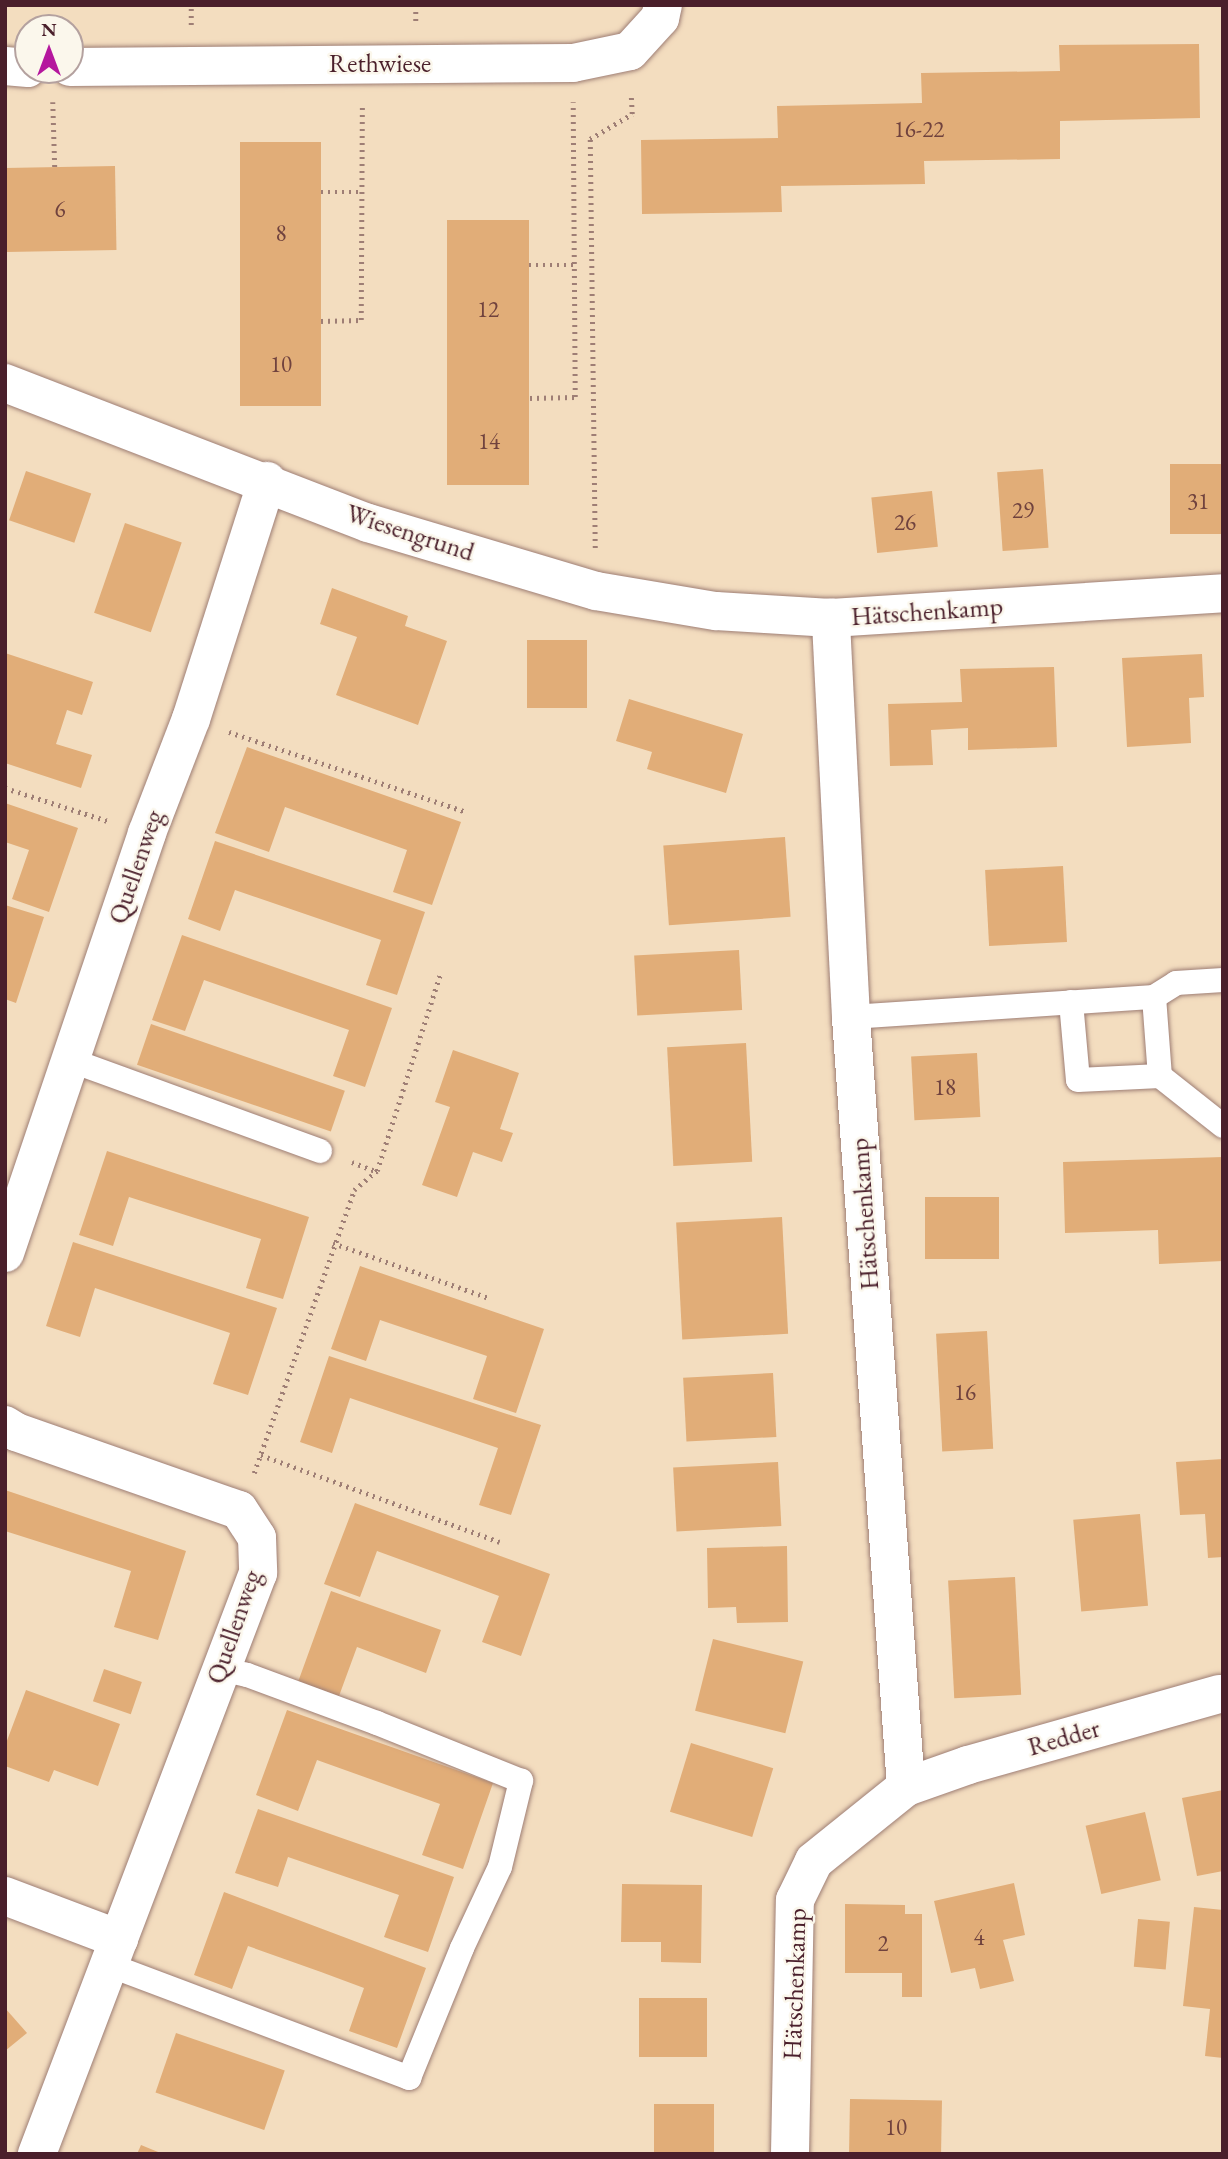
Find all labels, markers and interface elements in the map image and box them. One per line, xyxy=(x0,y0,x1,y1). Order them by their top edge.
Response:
north arrow xyxy=(14,14,84,84)
text: N xyxy=(41,17,57,42)
street label: Rethwiese xyxy=(329,48,431,80)
house number: 16-22 xyxy=(894,115,944,143)
house number: 6 xyxy=(54,195,66,223)
house number: 8 xyxy=(275,219,287,247)
house number: 12 xyxy=(477,295,499,323)
house number: 10 xyxy=(270,350,292,378)
house number: 14 xyxy=(478,427,500,455)
house number: 31 xyxy=(1187,487,1209,515)
house number: 29 xyxy=(1012,496,1034,524)
street label: Wiesengrund xyxy=(342,498,478,568)
house number: 26 xyxy=(894,508,916,536)
street label: Hätschenkamp xyxy=(850,591,1004,633)
street label: Quellenweg xyxy=(102,806,170,928)
house number: 18 xyxy=(934,1073,956,1101)
street label: Hätschenkamp xyxy=(844,1137,886,1291)
house number: 16 xyxy=(954,1378,976,1406)
street label: Quellenweg xyxy=(200,1566,268,1688)
street label: Redder xyxy=(1024,1713,1104,1763)
street label: Hätschenkamp xyxy=(777,1907,813,2061)
house number: 4 xyxy=(973,1923,985,1951)
house number: 2 xyxy=(877,1929,889,1957)
house number: 10 xyxy=(885,2113,907,2141)

